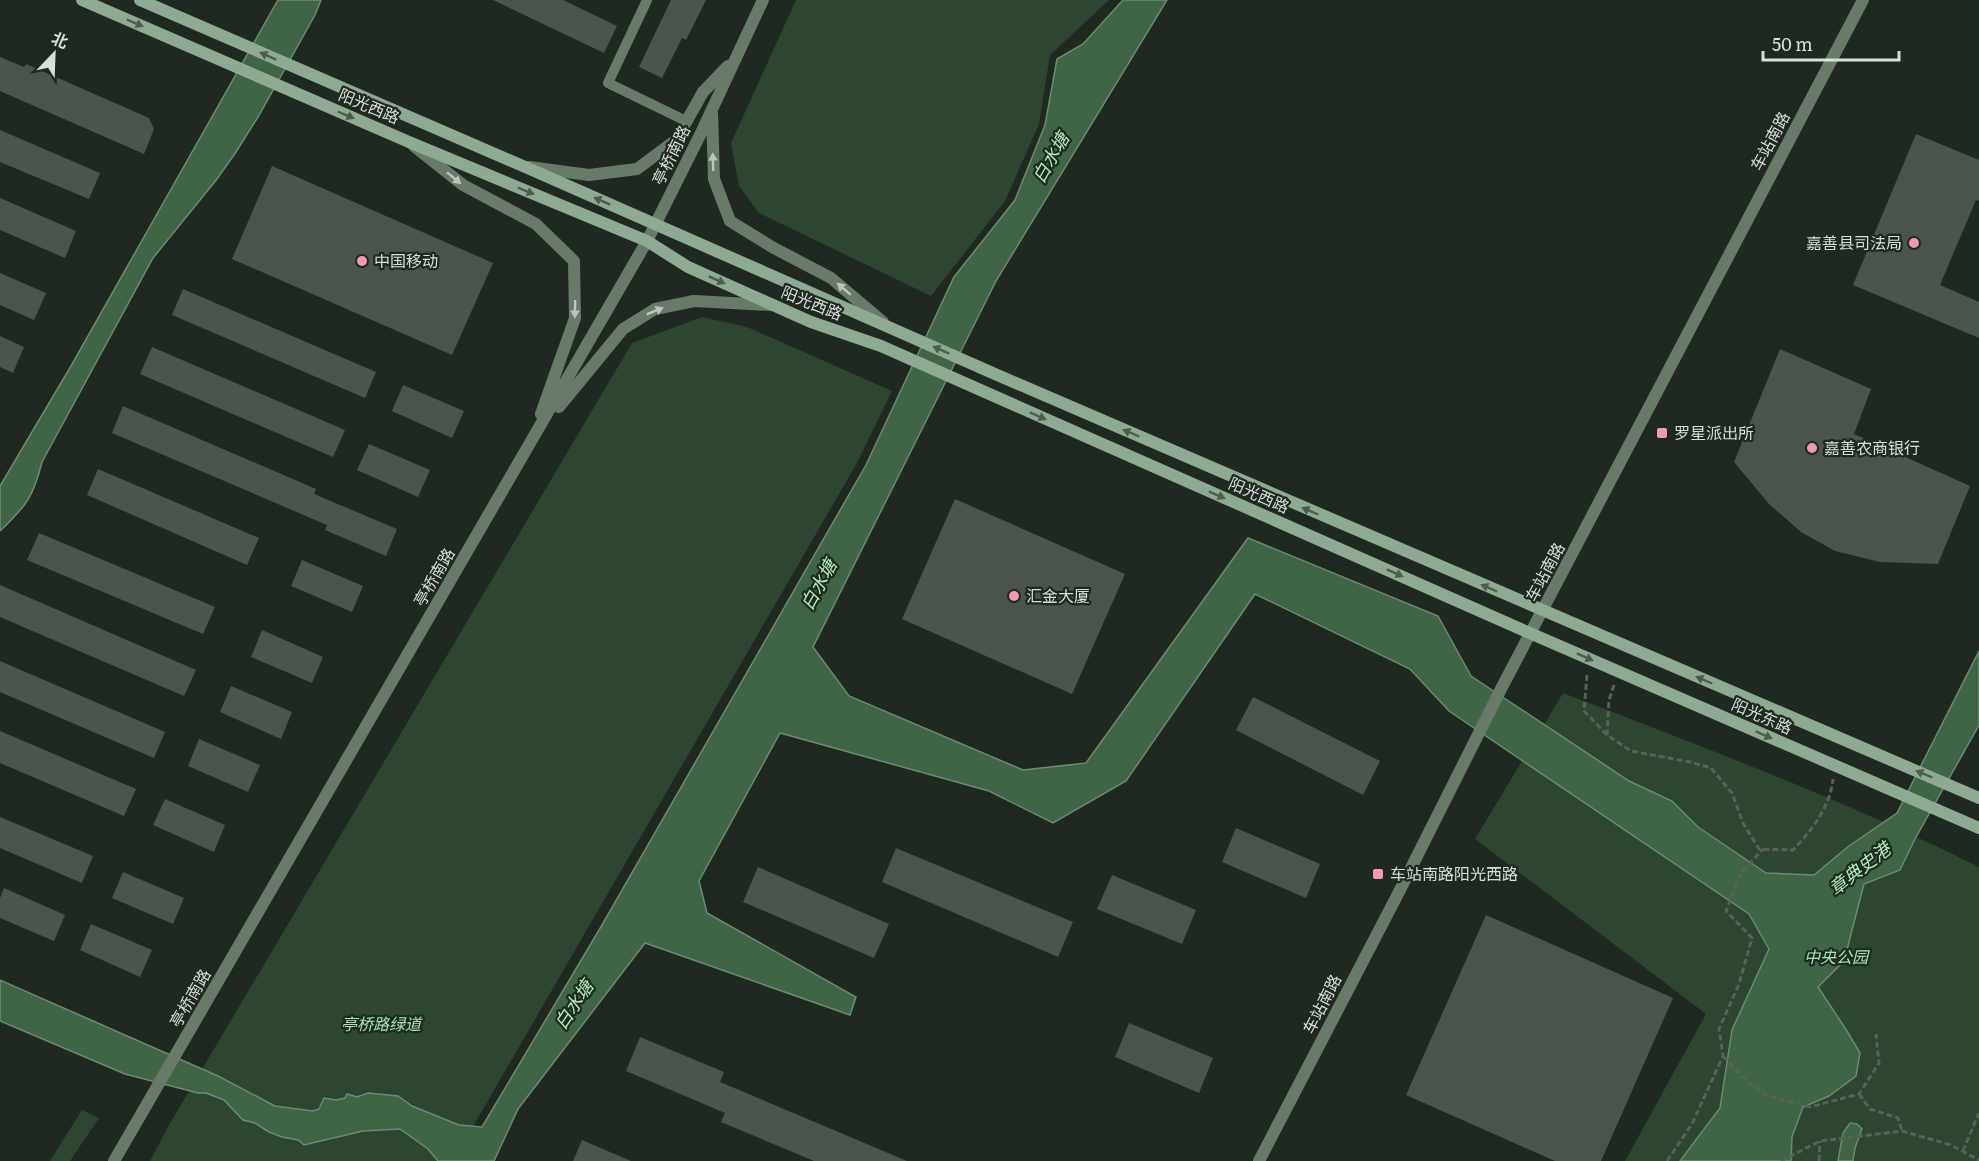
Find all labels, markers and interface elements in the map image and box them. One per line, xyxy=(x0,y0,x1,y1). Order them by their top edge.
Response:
one-way arrow xyxy=(127,18,145,28)
north arrow xyxy=(24,24,84,84)
scale bar xyxy=(1763,24,1900,62)
text: 北 xyxy=(48,25,72,53)
text: 50 m xyxy=(1772,30,1813,57)
one-way arrow xyxy=(259,51,277,60)
street label: 阳光西路 xyxy=(335,82,404,129)
street label: 车站南路 xyxy=(1743,107,1795,174)
one-way arrow xyxy=(338,110,355,119)
street label: 亭桥南路 xyxy=(645,121,695,189)
water label: 白水塘 xyxy=(1025,125,1076,187)
one-way arrow xyxy=(709,152,718,171)
one-way arrow xyxy=(447,172,462,184)
one-way arrow xyxy=(517,186,535,196)
one-way arrow xyxy=(593,195,611,205)
place label: 嘉善县司法局 xyxy=(1806,230,1902,254)
marker: 嘉善县司法局 xyxy=(1907,236,1921,250)
place label: 中国移动 xyxy=(374,248,438,272)
marker: 中国移动 xyxy=(355,254,369,268)
one-way arrow xyxy=(708,275,725,284)
street label: 阳光西路 xyxy=(778,279,847,325)
one-way arrow xyxy=(837,283,852,296)
one-way arrow xyxy=(570,299,579,318)
one-way arrow xyxy=(647,306,665,316)
one-way arrow xyxy=(933,346,950,355)
one-way arrow xyxy=(1030,411,1048,421)
place label: 罗星派出所 xyxy=(1674,420,1754,444)
marker: 罗星派出所 xyxy=(1655,426,1669,440)
one-way arrow xyxy=(1122,428,1140,438)
place label: 嘉善农商银行 xyxy=(1824,435,1920,459)
marker: 嘉善农商银行 xyxy=(1805,441,1819,455)
street label: 阳光西路 xyxy=(1225,470,1294,518)
one-way arrow xyxy=(1208,490,1225,499)
one-way arrow xyxy=(1302,506,1319,515)
street label: 车站南路 xyxy=(1518,538,1570,605)
street label: 亭桥南路 xyxy=(407,543,460,610)
water label: 白水塘 xyxy=(793,551,844,614)
one-way arrow xyxy=(1386,569,1404,579)
place label: 汇金大厦 xyxy=(1026,583,1090,607)
one-way arrow xyxy=(1480,583,1498,593)
marker: 汇金大厦 xyxy=(1007,589,1021,603)
one-way arrow xyxy=(1577,652,1595,662)
one-way arrow xyxy=(1695,675,1713,685)
street label: 阳光东路 xyxy=(1728,691,1797,739)
one-way arrow xyxy=(1755,731,1773,740)
one-way arrow xyxy=(1915,769,1933,779)
water label: 章典史港 xyxy=(1822,833,1898,901)
place label: 车站南路阳光西路 xyxy=(1390,861,1518,885)
marker: 车站南路阳光西路 xyxy=(1371,867,1385,881)
park label: 中央公园 xyxy=(1804,944,1870,968)
street label: 亭桥南路 xyxy=(163,964,216,1031)
street label: 车站南路 xyxy=(1296,970,1346,1038)
water label: 白水塘 xyxy=(546,972,601,1034)
park label: 亭桥路绿道 xyxy=(341,1011,423,1035)

